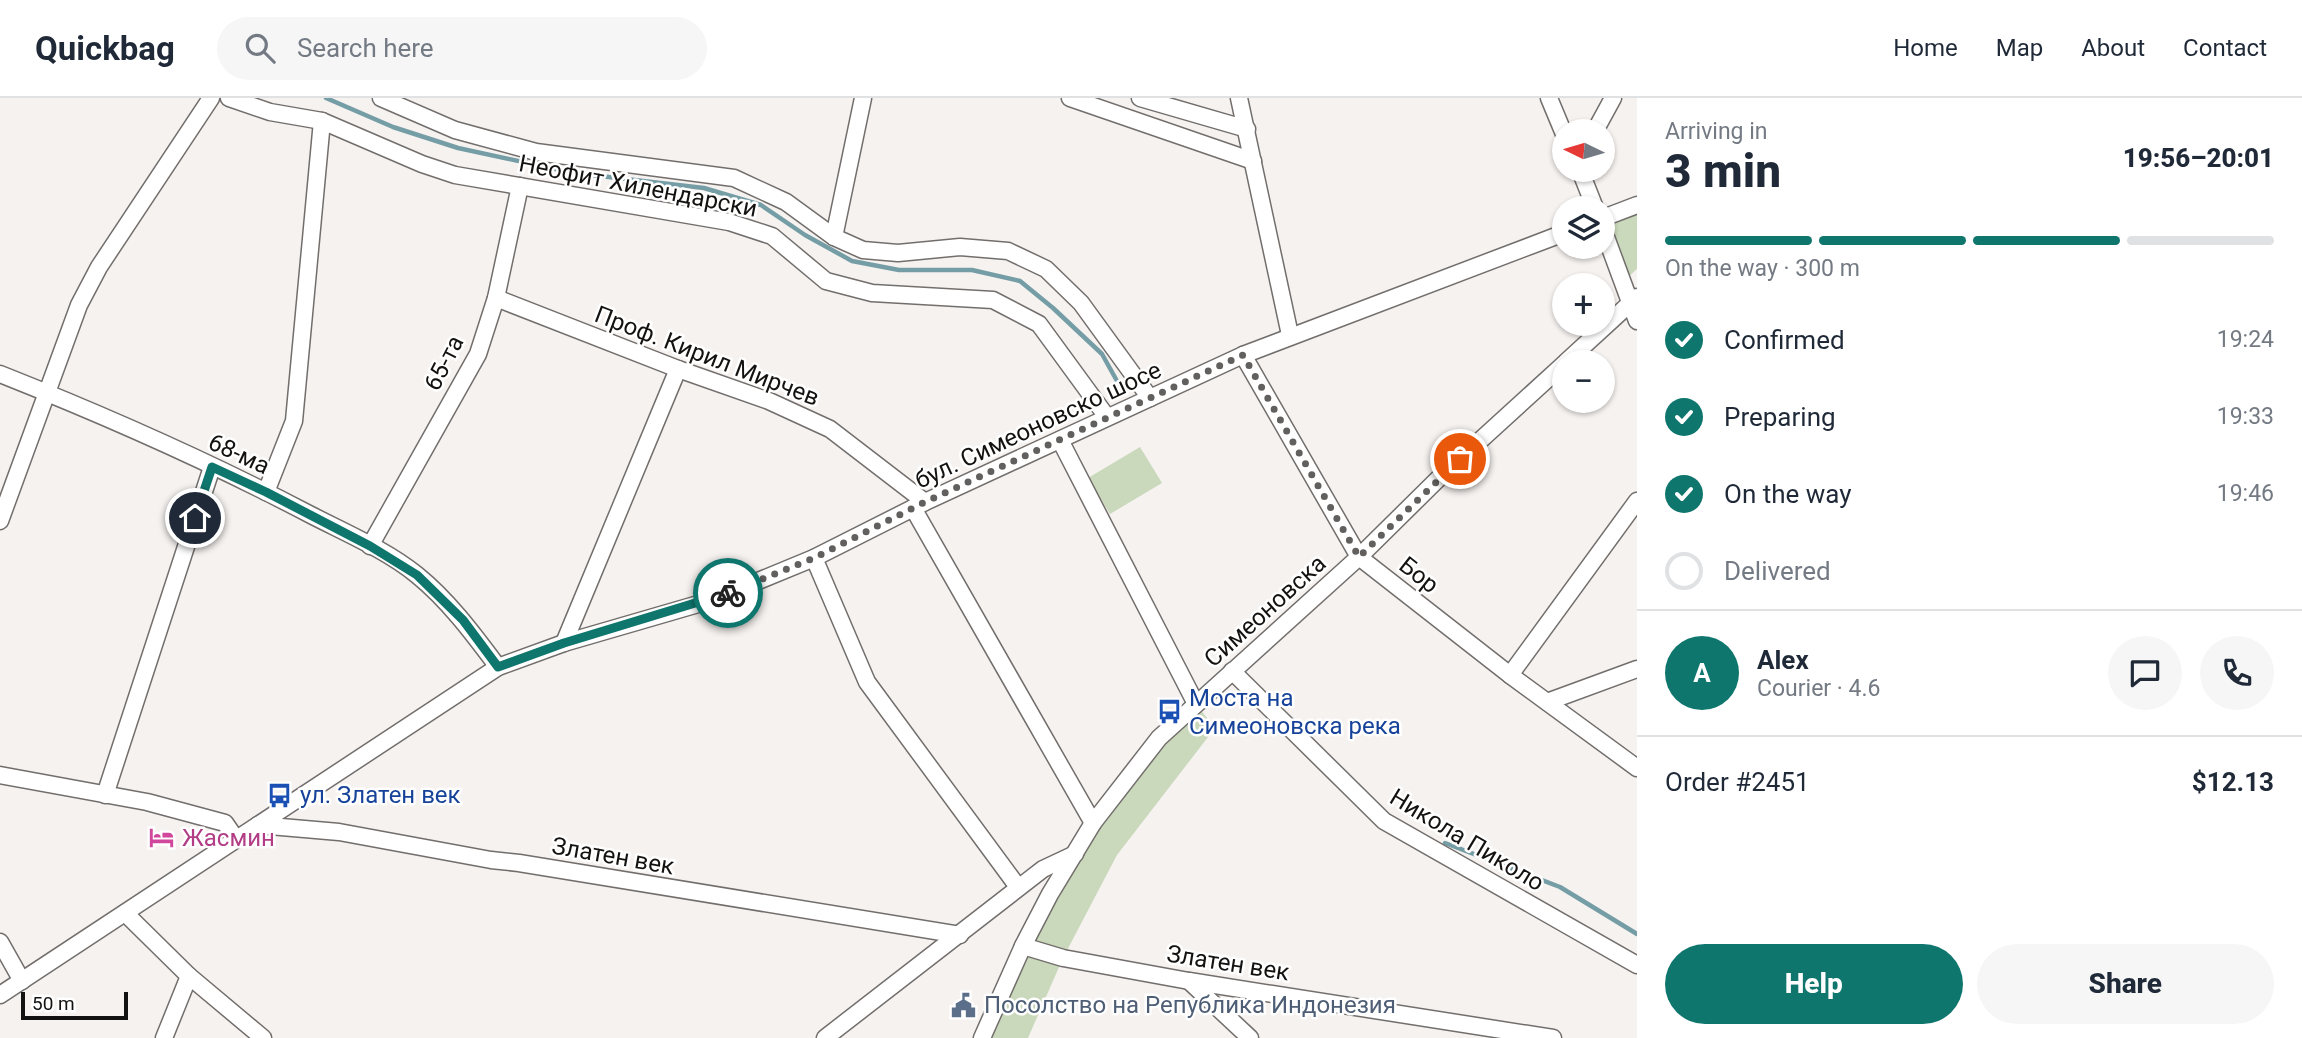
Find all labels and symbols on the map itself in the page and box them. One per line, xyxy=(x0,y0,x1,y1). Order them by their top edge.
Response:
north arrow xyxy=(1552,119,1615,182)
street label: Неофит Хилендарски xyxy=(517,149,759,223)
street label: Проф. Кирил Мирчев xyxy=(591,300,823,412)
street label: 65-та xyxy=(418,331,470,395)
street label: бул. Симеоновско шосе xyxy=(910,356,1166,494)
street label: 68-ма xyxy=(204,428,274,480)
pin xyxy=(1430,429,1490,489)
pin xyxy=(165,488,225,548)
street label: Симеоновска xyxy=(1199,549,1331,673)
street label: Бор xyxy=(1394,551,1444,599)
courier xyxy=(693,558,763,628)
place label: Моста на Симеоновска река xyxy=(1189,684,1401,740)
bus stop icon: Моста на Симеоновска река xyxy=(1155,698,1183,726)
bus stop icon: ул. Златен век xyxy=(266,781,294,809)
place label: ул. Златен век xyxy=(300,781,461,809)
street label: Никола Пиколо xyxy=(1385,783,1549,897)
hotel icon: Жасмин xyxy=(148,824,176,852)
place label: Жасмин xyxy=(182,824,275,852)
street label: Златен век xyxy=(550,831,676,881)
street label: Златен век xyxy=(1165,940,1291,986)
scale bar xyxy=(21,989,128,1021)
public building icon: Посолство на Република Индонезия xyxy=(950,991,978,1019)
place label: Посолство на Република Индонезия xyxy=(984,991,1396,1019)

